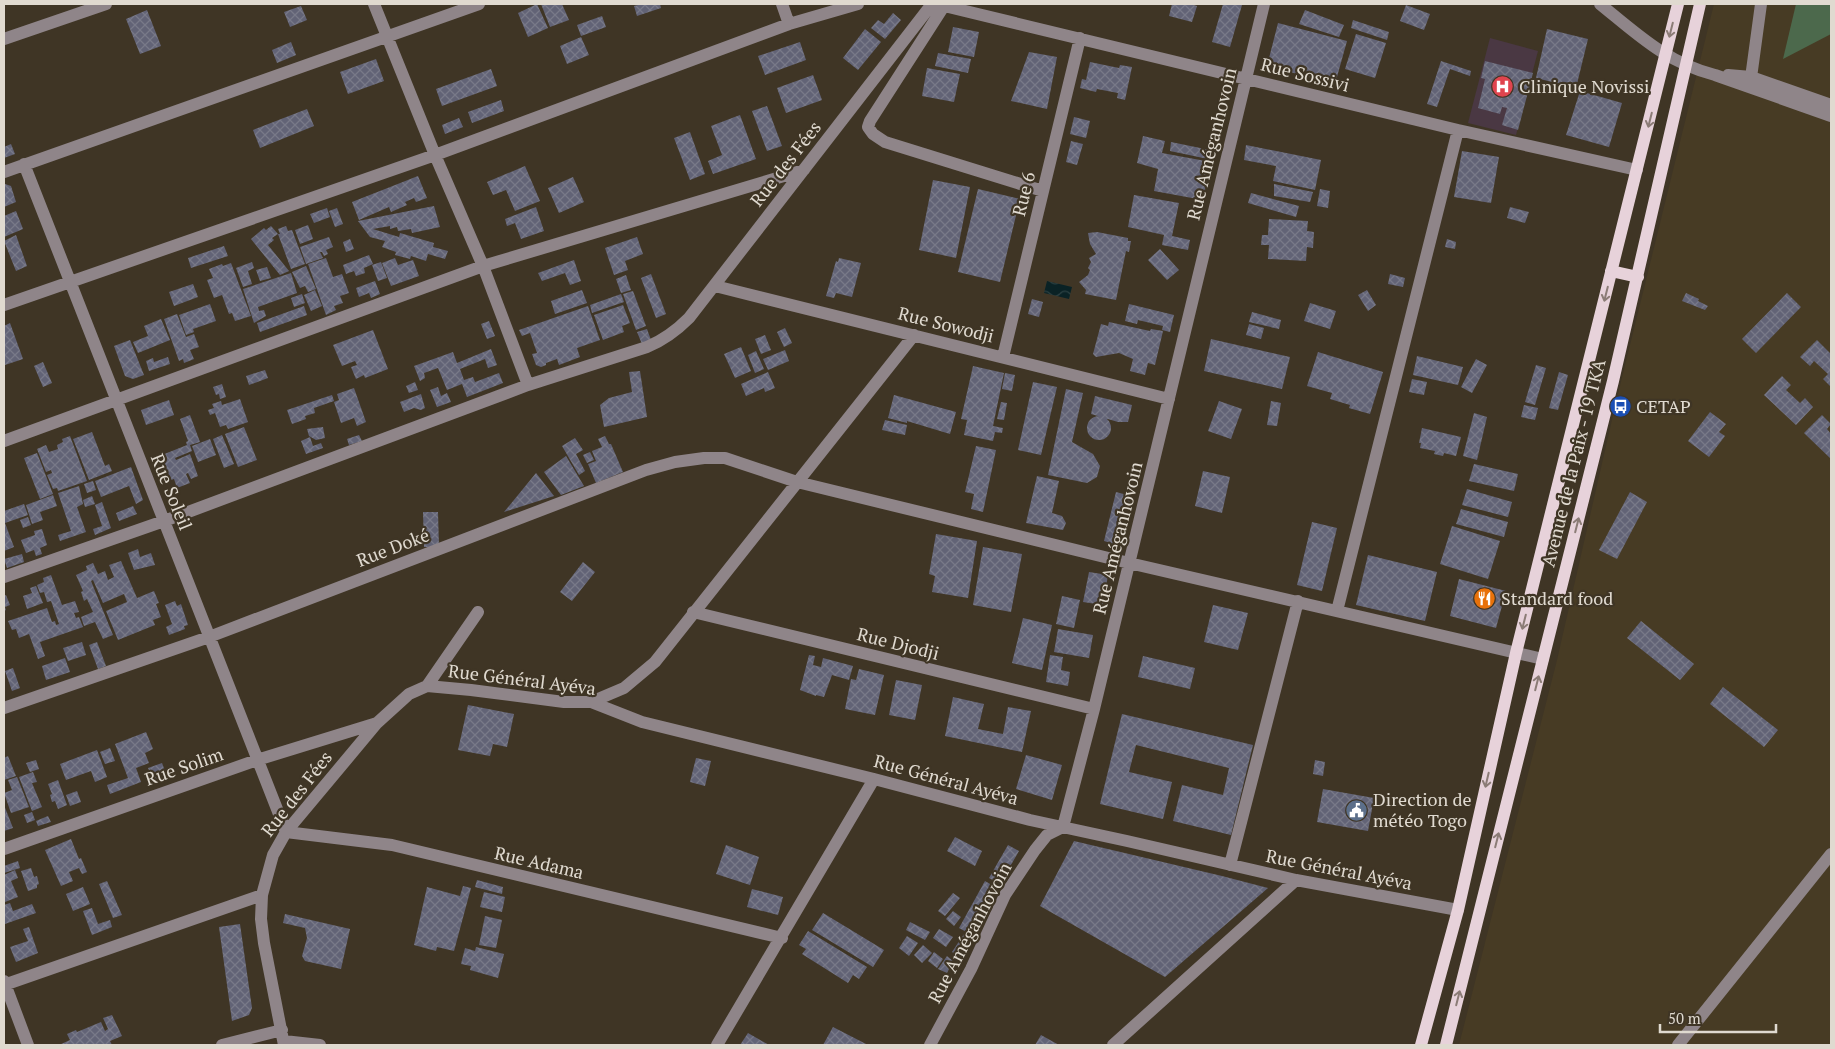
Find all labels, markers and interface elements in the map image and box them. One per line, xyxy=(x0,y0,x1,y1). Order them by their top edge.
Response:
one-way arrow xyxy=(1666,21,1675,37)
street label: Rue Sossivi xyxy=(1258,51,1352,97)
street label: Rue Améganhovoin xyxy=(1181,65,1242,222)
place label: Clinique Novissi xyxy=(1519,74,1650,98)
hospital icon: Clinique Novissi xyxy=(1491,75,1515,99)
one-way arrow xyxy=(1644,111,1654,127)
street label: Rue des Fées xyxy=(744,116,826,211)
street label: Rue 6 xyxy=(1006,169,1040,218)
one-way arrow xyxy=(1601,286,1610,302)
street label: Rue Sowodji xyxy=(896,301,997,348)
street label: Avenue de la Paix - 19 TKA xyxy=(1536,356,1611,569)
place label: CETAP xyxy=(1636,394,1691,418)
bus stop icon: CETAP xyxy=(1608,395,1632,419)
street label: Rue Soleil xyxy=(146,450,198,533)
street label: Rue Améganhovoin xyxy=(1087,459,1148,616)
one-way arrow xyxy=(1573,518,1582,534)
street label: Rue Doké xyxy=(353,522,432,572)
place label: Standard food xyxy=(1501,586,1613,610)
restaurant icon: Standard food xyxy=(1473,587,1497,611)
one-way arrow xyxy=(1519,613,1528,629)
street label: Rue Djodji xyxy=(855,621,942,665)
street label: Rue Général Ayéva xyxy=(447,658,597,700)
one-way arrow xyxy=(1533,675,1542,691)
street label: Rue Solim xyxy=(141,741,226,791)
street label: Rue des Fées xyxy=(255,746,337,841)
street label: Rue Général Ayéva xyxy=(871,748,1021,810)
one-way arrow xyxy=(1482,772,1491,788)
place label: Direction de météo Togo xyxy=(1373,787,1472,832)
public building icon: Direction de météo Togo xyxy=(1345,798,1369,822)
one-way arrow xyxy=(1493,833,1503,849)
street label: Rue Adama xyxy=(492,840,586,884)
street label: Rue Général Ayéva xyxy=(1264,843,1414,895)
street label: Rue Améganhovoin xyxy=(922,858,1016,1007)
one-way arrow xyxy=(1454,990,1463,1006)
scale bar xyxy=(1660,1002,1776,1034)
text: 50 m xyxy=(1668,1008,1701,1028)

